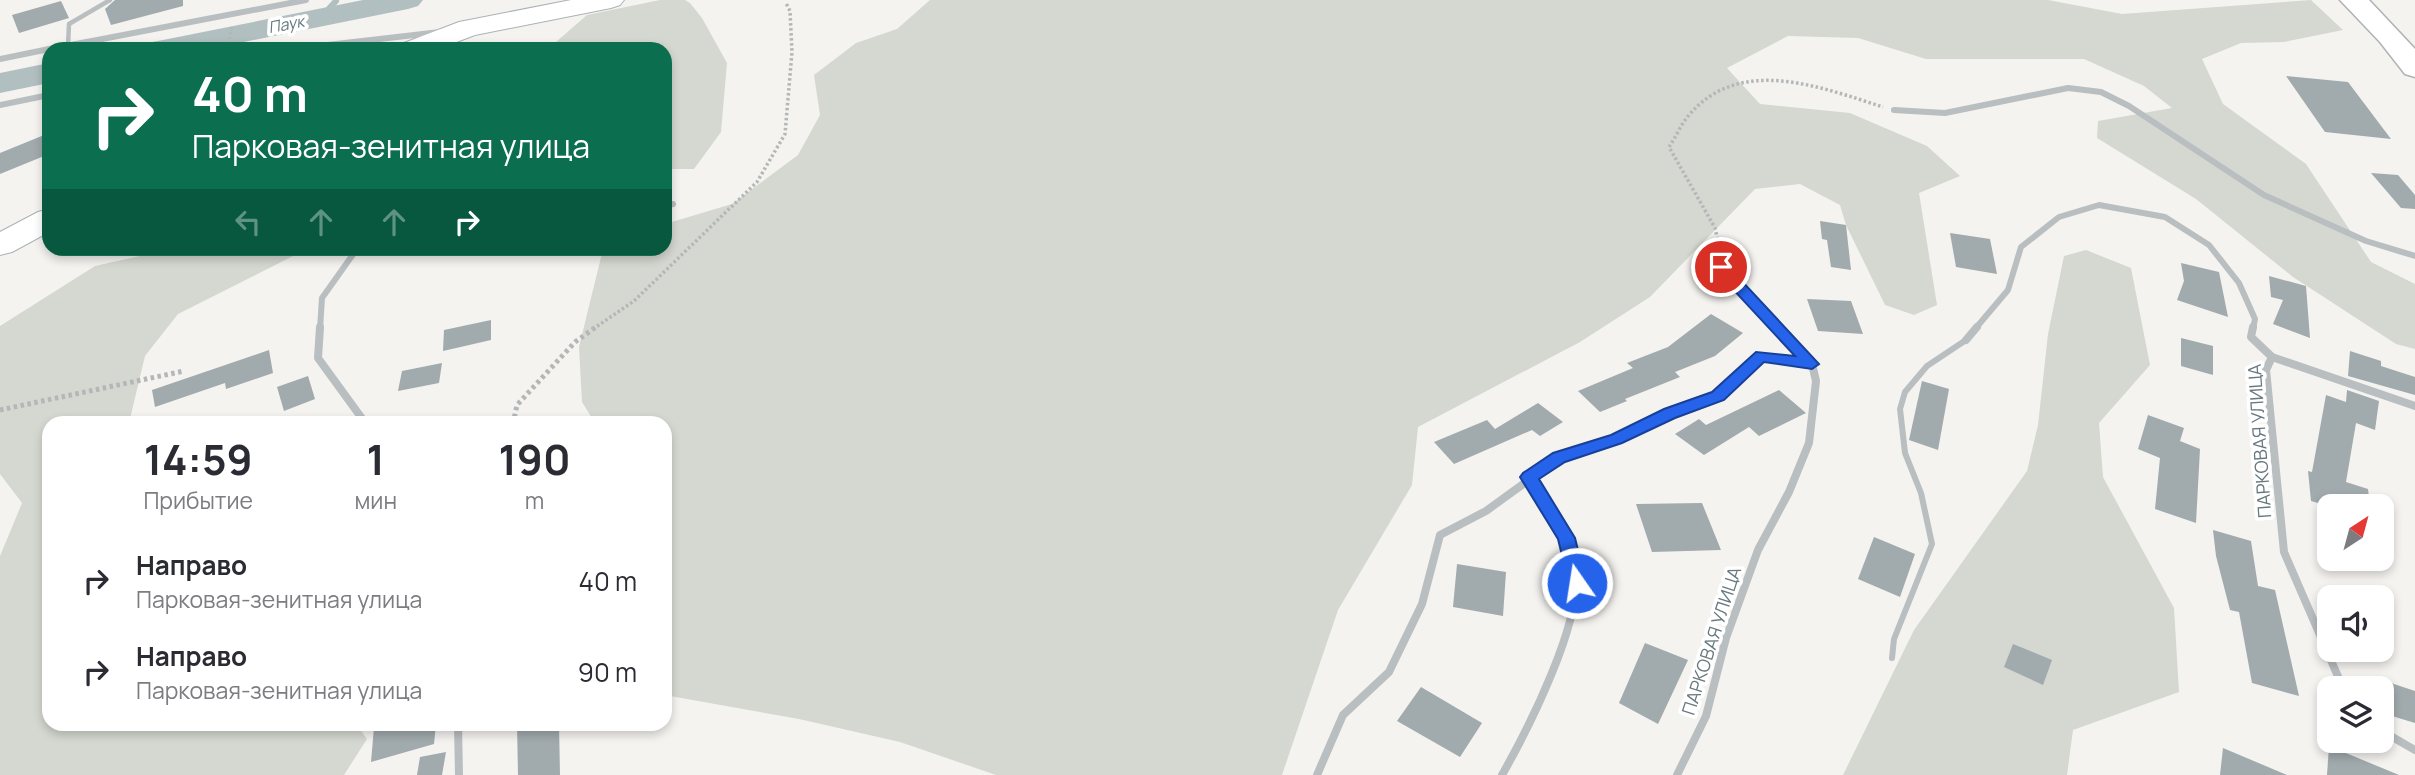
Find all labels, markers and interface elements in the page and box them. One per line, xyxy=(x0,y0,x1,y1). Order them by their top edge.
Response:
water label: Паук xyxy=(266,9,308,38)
text: 40 m xyxy=(192,60,308,127)
icon: right xyxy=(77,70,168,161)
text: Парковая-зенитная улица xyxy=(192,124,590,168)
icon: left xyxy=(229,203,267,241)
icon: ahead xyxy=(302,203,340,241)
icon: ahead xyxy=(375,203,413,241)
icon: right xyxy=(448,203,486,241)
pin xyxy=(1691,237,1751,297)
icon: arrive xyxy=(1702,248,1740,286)
street label: ПАРКОВАЯ УЛИЦА xyxy=(2242,363,2276,519)
text: 14:59 xyxy=(144,430,253,488)
text: 1 xyxy=(367,430,385,488)
text: 190 xyxy=(498,430,571,488)
text: Прибытие xyxy=(143,484,253,516)
text: мин xyxy=(354,484,397,516)
text: m xyxy=(525,484,544,516)
north arrow xyxy=(2317,494,2394,570)
map controls xyxy=(2317,494,2394,753)
position arrow xyxy=(1540,546,1614,620)
text: Направо xyxy=(136,547,247,583)
icon: right xyxy=(77,562,115,600)
text: 40 m xyxy=(579,563,637,599)
street label: ПАРКОВАЯ УЛИЦА xyxy=(1676,563,1746,718)
text: Парковая-зенитная улица xyxy=(136,583,422,615)
button: sound xyxy=(2317,585,2394,662)
text: Направо xyxy=(136,638,247,674)
icon: right xyxy=(77,653,115,691)
text: 90 m xyxy=(578,654,637,690)
text: Парковая-зенитная улица xyxy=(136,674,422,706)
button: layers xyxy=(2317,676,2394,753)

